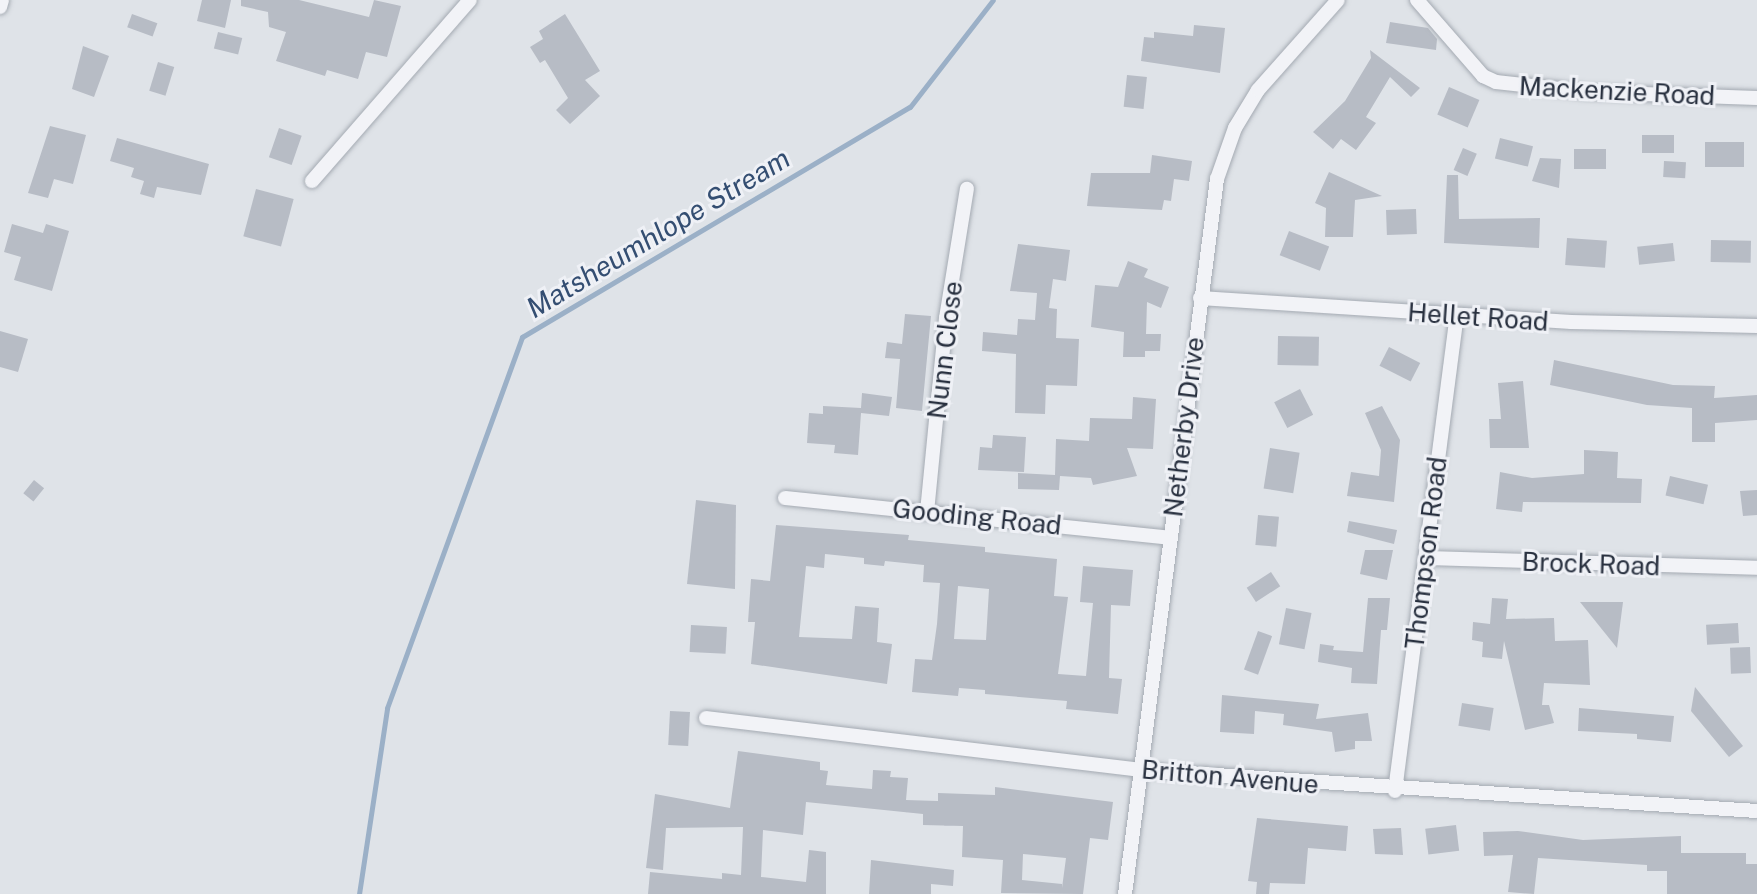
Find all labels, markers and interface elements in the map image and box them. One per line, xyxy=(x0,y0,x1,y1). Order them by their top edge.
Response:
street label: Mackenzie Road xyxy=(1518,70,1716,112)
water label: Matsheumhlope Stream xyxy=(520,141,796,325)
street label: Nunn Close xyxy=(921,279,969,421)
street label: Hellet Road xyxy=(1406,297,1550,337)
street label: Netherby Drive xyxy=(1157,335,1211,519)
street label: Thompson Road xyxy=(1399,455,1453,651)
street label: Gooding Road xyxy=(891,493,1063,541)
street label: Brock Road xyxy=(1521,546,1661,582)
street label: Britton Avenue xyxy=(1140,754,1320,800)

